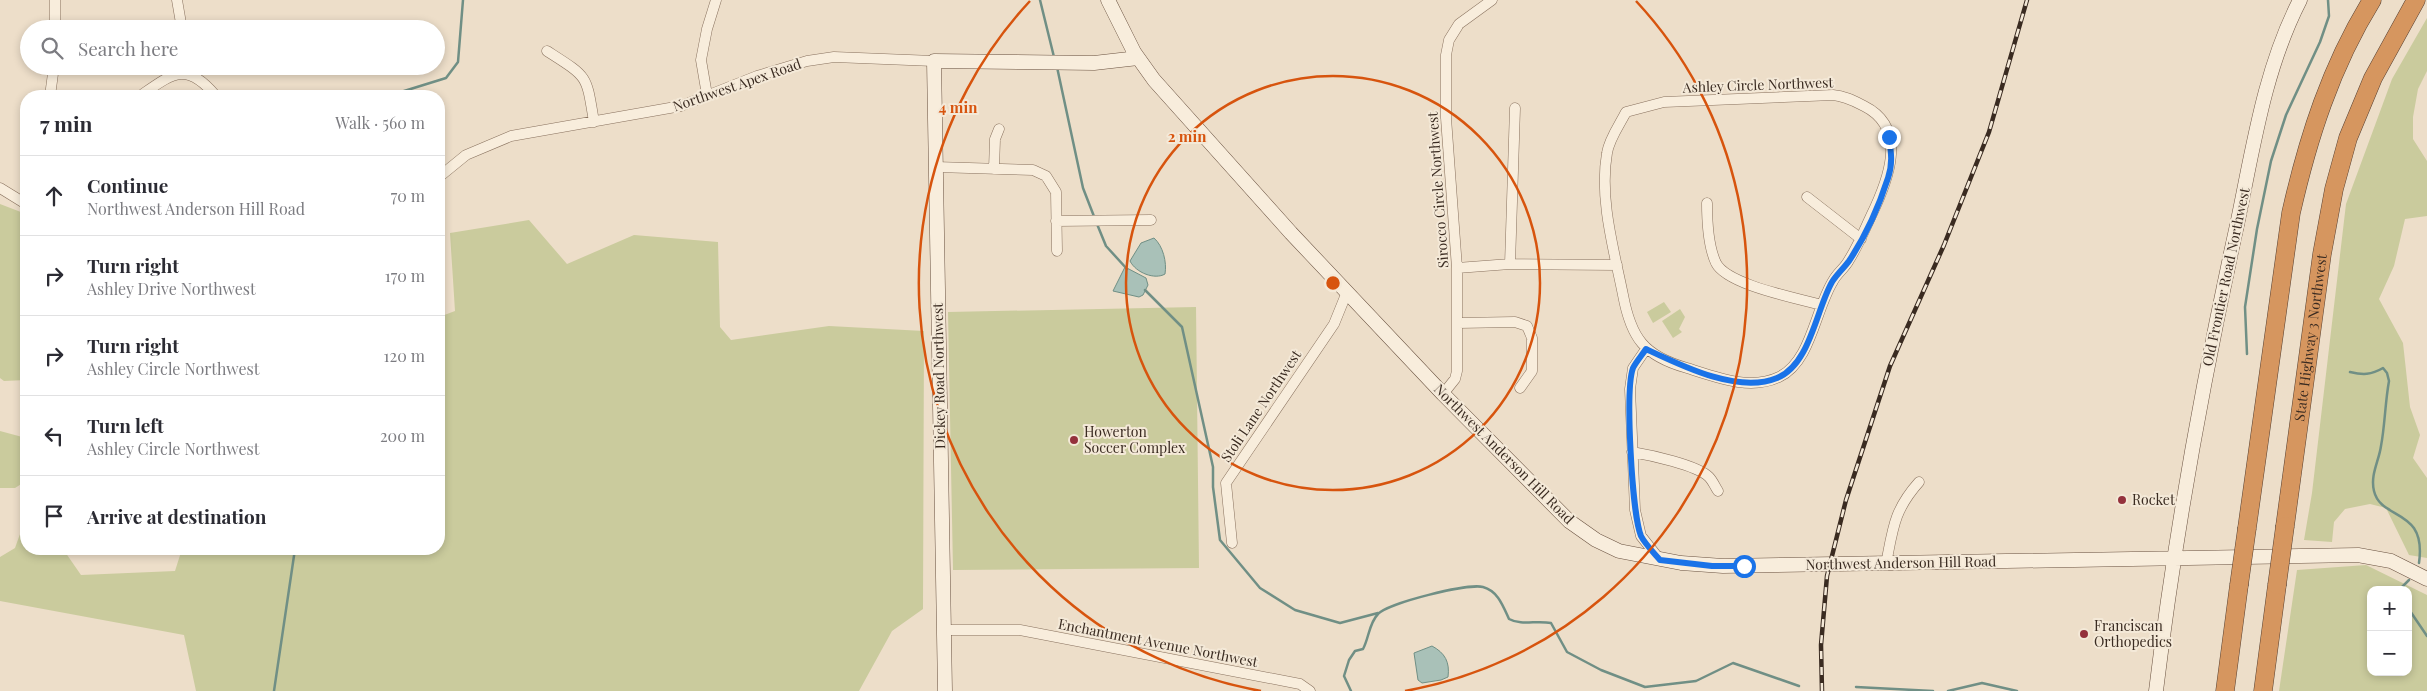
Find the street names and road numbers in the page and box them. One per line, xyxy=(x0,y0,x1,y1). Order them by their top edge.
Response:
street label: Northwest Apex Road xyxy=(670,54,804,115)
street label: Ashley Circle Northwest xyxy=(1681,72,1835,97)
street label: Sirocco Circle Northwest xyxy=(1422,110,1452,269)
street label: Old Frontier Road Northwest xyxy=(2197,185,2254,368)
street label: State Highway 3 Northwest xyxy=(2289,252,2331,422)
street label: Dickey Road Northwest xyxy=(928,302,949,449)
street label: Stoli Lane Northwest xyxy=(1216,345,1306,465)
street label: Northwest Anderson Hill Road xyxy=(1430,379,1579,528)
street label: Northwest Anderson Hill Road xyxy=(1805,551,1997,574)
street label: Enchantment Avenue Northwest xyxy=(1057,614,1261,671)

